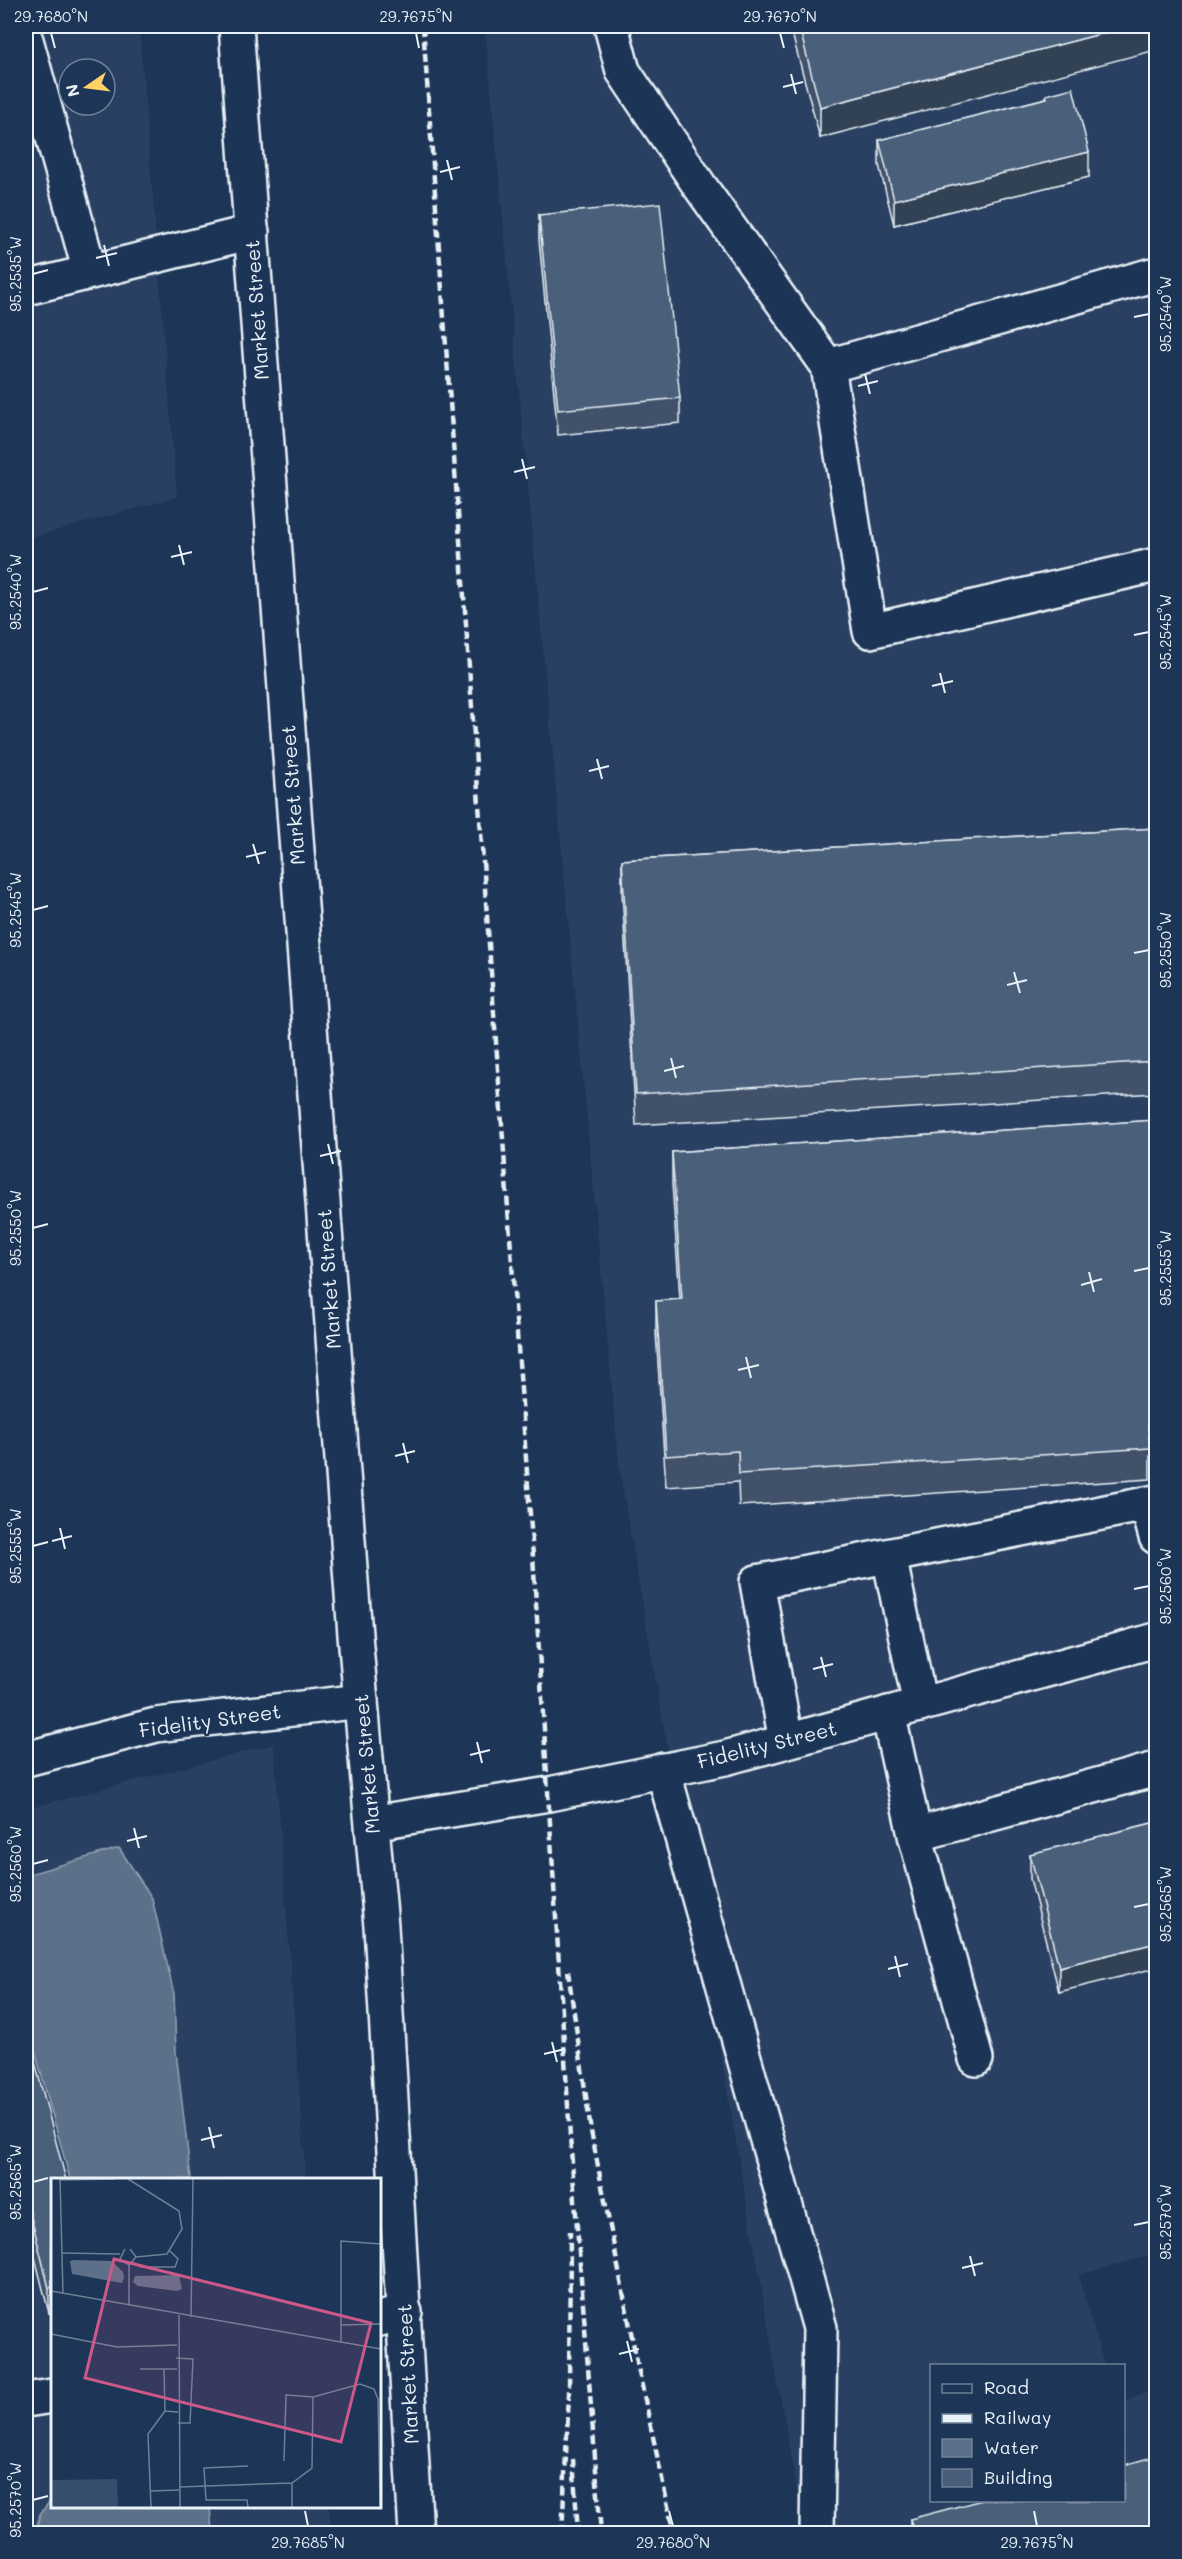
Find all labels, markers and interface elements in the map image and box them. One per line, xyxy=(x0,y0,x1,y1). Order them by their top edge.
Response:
text: 29.7680°N xyxy=(14,6,88,26)
text: 29.7675°N xyxy=(380,6,453,26)
text: 29.7670°N xyxy=(743,6,817,26)
north arrow xyxy=(57,57,117,117)
text: N xyxy=(60,82,84,99)
text: 95.2535°W xyxy=(5,236,25,312)
street label: Market Street xyxy=(238,239,274,381)
text: 95.2540°W xyxy=(1155,276,1175,352)
text: 95.2540°W xyxy=(5,554,25,630)
text: 95.2545°W xyxy=(1155,594,1175,670)
street label: Market Street xyxy=(274,724,310,866)
text: 95.2545°W xyxy=(5,872,25,948)
text: 95.2550°W xyxy=(1155,912,1175,988)
text: 95.2550°W xyxy=(5,1190,25,1266)
street label: Market Street xyxy=(310,1208,346,1350)
text: 95.2555°W xyxy=(1155,1230,1175,1306)
text: 95.2555°W xyxy=(5,1508,25,1584)
text: 95.2560°W xyxy=(1155,1548,1175,1624)
street label: Market Street xyxy=(347,1693,385,1835)
street label: Fidelity Street xyxy=(137,1697,282,1743)
street label: Fidelity Street xyxy=(694,1714,839,1774)
text: 95.2560°W xyxy=(5,1826,25,1902)
text: 95.2565°W xyxy=(1155,1866,1175,1942)
text: 95.2565°W xyxy=(5,2144,25,2220)
inset map xyxy=(51,2178,381,2508)
text: 95.2570°W xyxy=(1155,2184,1175,2260)
street label: Market Street xyxy=(390,2303,424,2445)
legend xyxy=(930,2364,1125,2502)
text: Road xyxy=(984,2375,1029,2399)
text: Railway xyxy=(984,2405,1051,2429)
text: Water xyxy=(984,2435,1039,2459)
text: 95.2570°W xyxy=(5,2462,25,2538)
text: Building xyxy=(984,2465,1052,2489)
text: 29.7685°N xyxy=(271,2532,345,2552)
text: 29.7680°N xyxy=(636,2532,710,2552)
text: 29.7675°N xyxy=(1001,2532,1074,2552)

